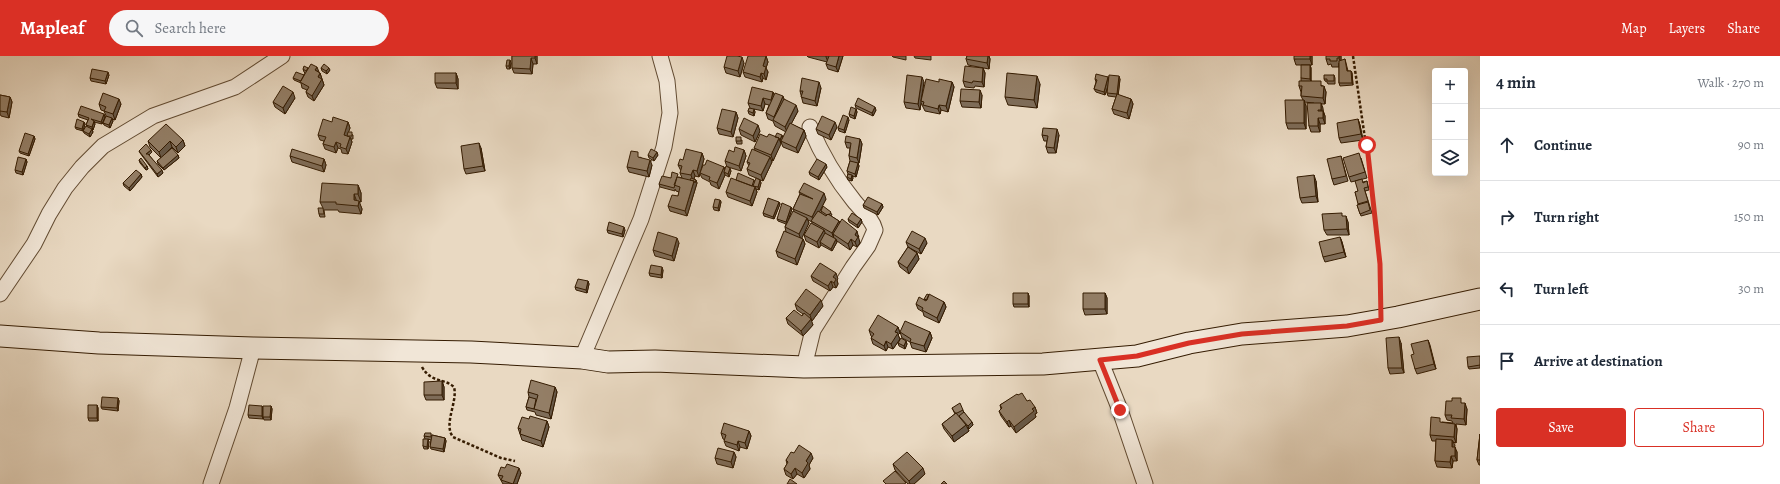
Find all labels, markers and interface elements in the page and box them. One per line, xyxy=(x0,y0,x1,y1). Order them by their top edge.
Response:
search box xyxy=(109,10,389,46)
text: Mapleaf xyxy=(20,15,85,41)
icon: search xyxy=(123,17,145,39)
text: Search here xyxy=(155,18,226,38)
text: Map xyxy=(1621,19,1647,38)
text: Layers xyxy=(1669,19,1705,38)
text: Share xyxy=(1727,19,1760,38)
map controls xyxy=(1432,68,1468,176)
button: + xyxy=(1432,68,1468,104)
text: 4 min xyxy=(1496,71,1536,94)
text: Walk · 270 m xyxy=(1698,74,1764,91)
button: − xyxy=(1432,104,1468,140)
icon: ahead xyxy=(1496,134,1518,156)
text: Continue xyxy=(1534,135,1592,155)
route start xyxy=(1358,136,1376,154)
text: 90 m xyxy=(1738,136,1764,153)
button: layers xyxy=(1432,140,1468,176)
icon: right xyxy=(1496,206,1518,228)
text: Turn right xyxy=(1534,207,1599,227)
text: 150 m xyxy=(1734,208,1764,225)
icon: left xyxy=(1496,278,1518,300)
text: Turn left xyxy=(1534,279,1589,299)
text: 30 m xyxy=(1738,280,1764,297)
icon: arrive xyxy=(1496,350,1518,372)
text: Arrive at destination xyxy=(1534,351,1663,371)
route end xyxy=(1111,401,1129,419)
button: Save xyxy=(1496,408,1626,447)
button: Share xyxy=(1634,408,1764,447)

